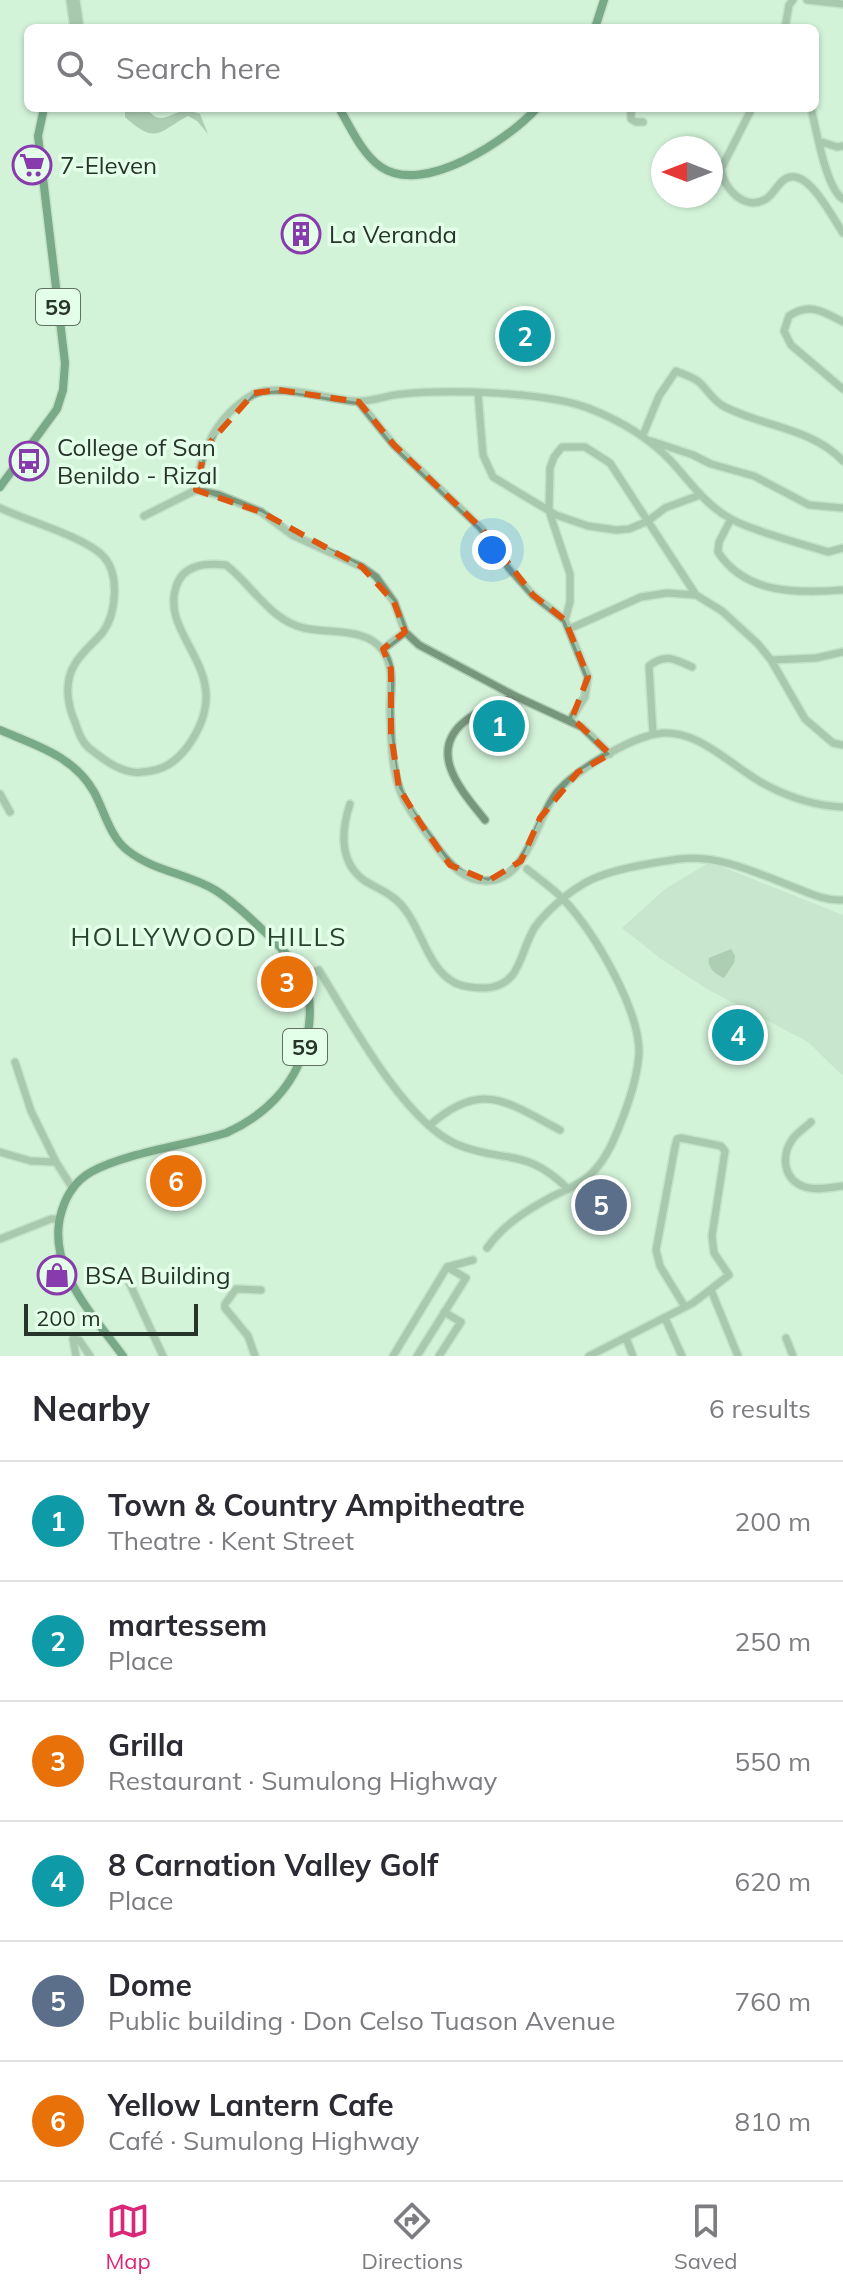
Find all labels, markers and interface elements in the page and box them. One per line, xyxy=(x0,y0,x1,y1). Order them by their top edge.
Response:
search box xyxy=(24,24,819,112)
icon: search xyxy=(52,46,96,90)
text: Search here xyxy=(116,49,281,87)
north arrow xyxy=(651,136,723,208)
supermarket icon: 7-Eleven xyxy=(11,144,53,186)
place label: 7-Eleven xyxy=(60,150,157,180)
building icon: La Veranda xyxy=(280,213,322,255)
place label: La Veranda xyxy=(329,219,457,249)
road number: 59 xyxy=(36,289,80,325)
pin: 2 xyxy=(499,306,551,366)
place label: College of San Benildo - Rizal xyxy=(57,432,218,490)
bus stop icon: College of San Benildo - Rizal xyxy=(8,440,50,482)
your location xyxy=(472,530,512,570)
pin: 1 xyxy=(473,696,525,756)
district label: HOLLYWOOD HILLS xyxy=(71,920,347,953)
pin: 3 xyxy=(261,952,313,1012)
pin: 4 xyxy=(712,1005,764,1065)
road number: 59 xyxy=(283,1029,327,1065)
pin: 6 xyxy=(150,1151,202,1211)
pin: 5 xyxy=(575,1175,627,1235)
shop icon: BSA Building xyxy=(36,1254,78,1296)
place label: BSA Building xyxy=(85,1260,230,1290)
scale bar xyxy=(24,1300,198,1336)
text: 200 m xyxy=(36,1304,101,1332)
text: Nearby xyxy=(32,1387,150,1430)
text: 6 results xyxy=(709,1392,811,1425)
text: Town & Country Ampitheatre xyxy=(108,1486,525,1524)
text: 1 xyxy=(50,1505,66,1538)
text: 200 m xyxy=(735,1505,811,1538)
text: Theatre · Kent Street xyxy=(108,1524,354,1557)
text: martessem xyxy=(108,1606,267,1644)
text: 2 xyxy=(50,1625,66,1658)
text: 250 m xyxy=(735,1625,811,1658)
text: Place xyxy=(108,1644,173,1677)
text: Grilla xyxy=(108,1726,184,1764)
text: 3 xyxy=(50,1745,66,1778)
text: 550 m xyxy=(735,1745,811,1778)
text: Restaurant · Sumulong Highway xyxy=(108,1764,497,1797)
text: 8 Carnation Valley Golf xyxy=(108,1846,438,1884)
text: 4 xyxy=(50,1865,66,1898)
text: 620 m xyxy=(735,1865,811,1898)
text: Place xyxy=(108,1884,173,1917)
text: Dome xyxy=(108,1966,192,2004)
text: 5 xyxy=(50,1985,66,2018)
text: 760 m xyxy=(735,1985,811,2018)
text: Public building · Don Celso Tuason Avenue xyxy=(108,2004,615,2037)
text: Yellow Lantern Cafe xyxy=(108,2086,394,2124)
text: 6 xyxy=(50,2105,66,2138)
text: 810 m xyxy=(735,2105,811,2138)
text: Café · Sumulong Highway xyxy=(108,2124,419,2157)
tab: Map xyxy=(105,2199,151,2275)
tab: Directions xyxy=(362,2199,463,2275)
tab: Saved xyxy=(674,2199,738,2275)

